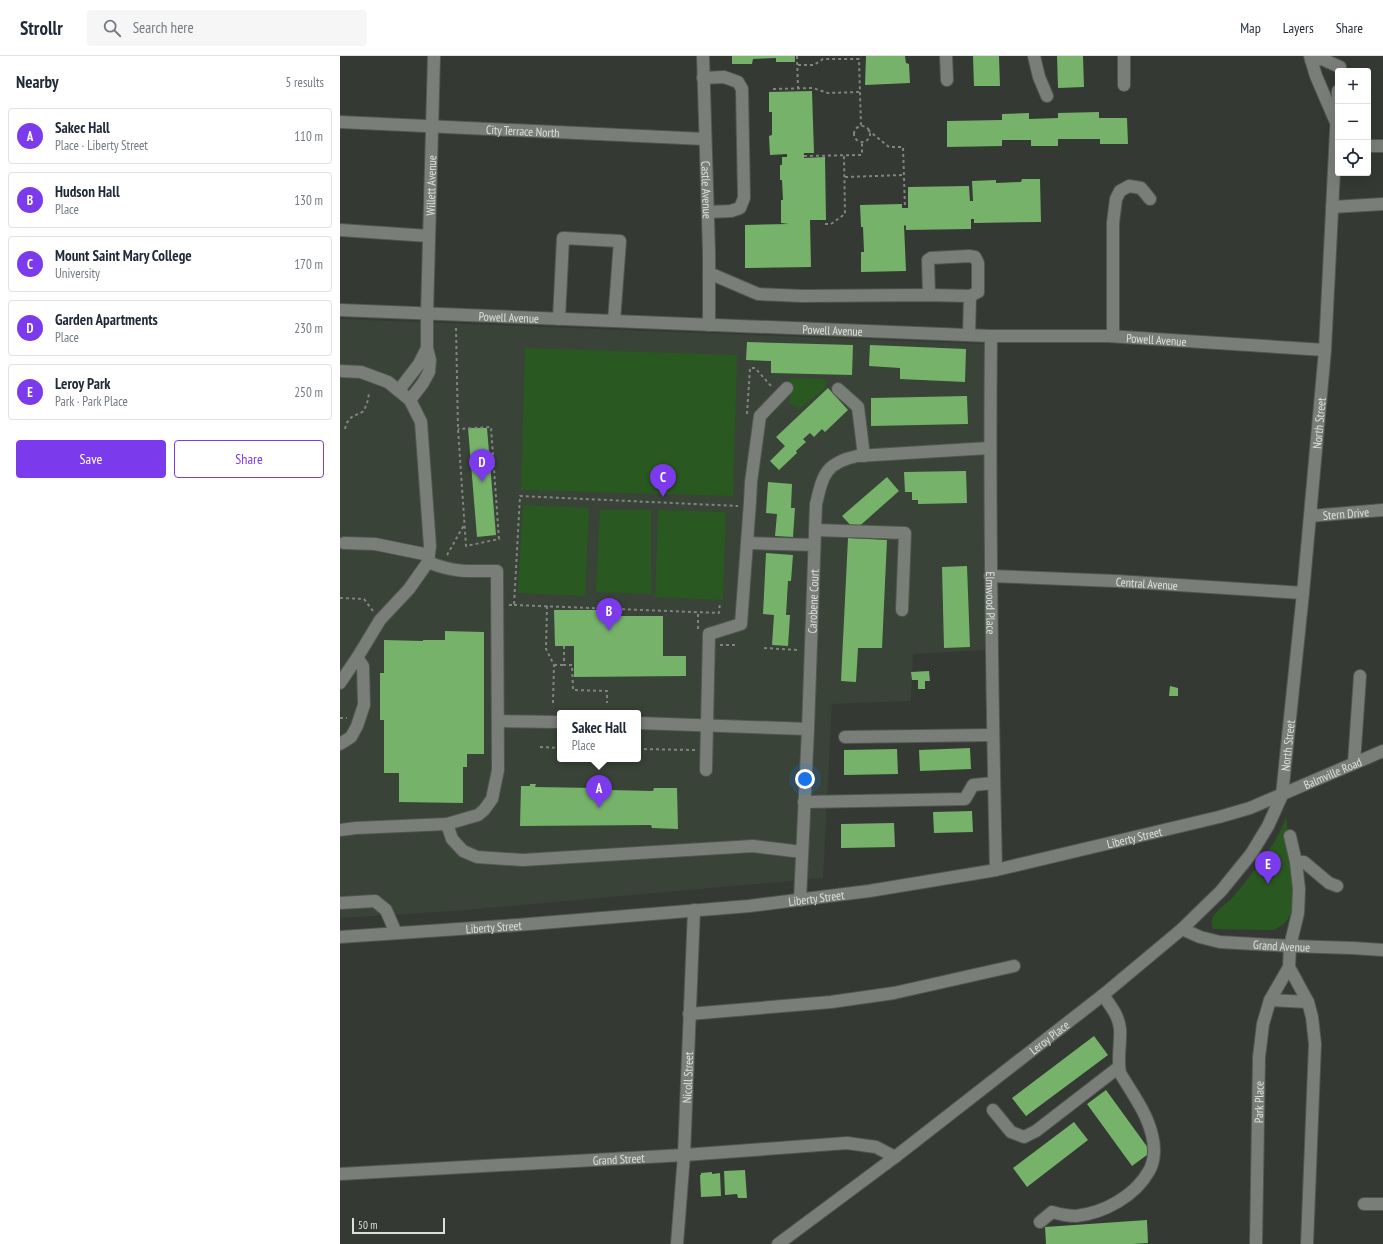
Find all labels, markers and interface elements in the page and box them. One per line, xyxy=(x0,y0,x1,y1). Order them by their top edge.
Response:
search box xyxy=(87,10,367,46)
text: Strollr xyxy=(20,16,63,40)
icon: search xyxy=(101,17,123,39)
text: Search here xyxy=(133,18,194,37)
text: Map xyxy=(1240,19,1261,37)
text: Layers xyxy=(1283,19,1314,37)
text: Share xyxy=(1336,19,1363,37)
map controls xyxy=(1335,68,1371,176)
button: + xyxy=(1335,68,1371,104)
text: Nearby xyxy=(16,71,59,93)
text: 5 results xyxy=(285,74,324,91)
button: − xyxy=(1335,104,1371,140)
text: Sakec Hall xyxy=(55,118,110,137)
street label: City Terrace North xyxy=(486,121,560,140)
text: A xyxy=(27,128,33,145)
text: 110 m xyxy=(294,128,323,145)
text: Place · Liberty Street xyxy=(55,137,148,154)
button: locate xyxy=(1335,140,1371,176)
street label: Willett Avenue xyxy=(422,155,439,216)
street label: Castle Avenue xyxy=(699,161,715,219)
text: Hudson Hall xyxy=(55,182,120,201)
text: B xyxy=(27,192,33,209)
text: 130 m xyxy=(294,192,323,209)
text: Place xyxy=(55,201,79,218)
text: Mount Saint Mary College xyxy=(55,246,192,265)
text: C xyxy=(27,256,33,273)
text: 170 m xyxy=(294,256,323,273)
text: University xyxy=(55,265,100,282)
street label: Powell Avenue xyxy=(478,308,539,325)
text: Garden Apartments xyxy=(55,310,158,329)
text: D xyxy=(27,320,33,337)
text: 230 m xyxy=(294,320,323,337)
street label: Powell Avenue xyxy=(802,321,863,338)
text: Place xyxy=(55,329,79,346)
street label: Powell Avenue xyxy=(1126,330,1187,349)
text: Leroy Park xyxy=(55,374,111,393)
text: E xyxy=(27,384,33,401)
text: 250 m xyxy=(294,384,323,401)
text: Park · Park Place xyxy=(55,393,128,410)
street label: North Street xyxy=(1309,396,1328,449)
button: Save xyxy=(16,440,166,478)
button: Share xyxy=(174,440,324,478)
pin: D xyxy=(469,449,495,482)
pin: C xyxy=(650,464,676,497)
street label: Stern Drive xyxy=(1322,504,1370,522)
street label: Carobene Court xyxy=(804,568,821,634)
street label: Elmwood Place xyxy=(983,571,999,635)
street label: Central Avenue xyxy=(1115,574,1178,592)
pin: B xyxy=(596,598,622,631)
popup xyxy=(557,710,641,762)
text: Sakec Hall xyxy=(572,718,626,737)
street label: North Street xyxy=(1277,719,1297,772)
text: Place xyxy=(572,737,596,754)
street label: Balmville Road xyxy=(1301,754,1364,792)
your location xyxy=(795,769,815,789)
pin: A xyxy=(586,775,612,808)
street label: Liberty Street xyxy=(1105,823,1164,851)
pin: E xyxy=(1255,851,1281,884)
street label: Liberty Street xyxy=(787,887,846,909)
street label: Liberty Street xyxy=(465,917,523,936)
street label: Grand Avenue xyxy=(1253,936,1310,954)
street label: Leroy Place xyxy=(1026,1017,1072,1057)
street label: Nicoll Street xyxy=(679,1051,696,1103)
street label: Park Place xyxy=(1250,1081,1266,1123)
street label: Grand Street xyxy=(592,1150,646,1168)
scale bar xyxy=(352,1216,445,1235)
text: 50 m xyxy=(358,1218,377,1232)

